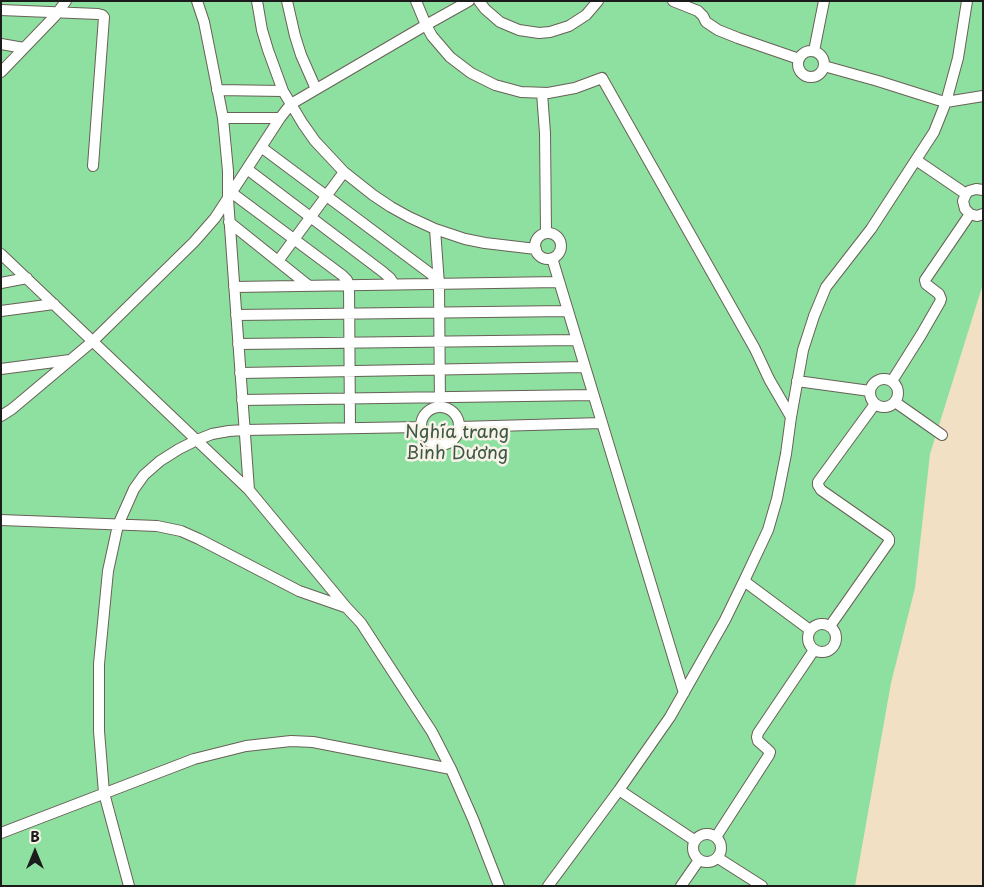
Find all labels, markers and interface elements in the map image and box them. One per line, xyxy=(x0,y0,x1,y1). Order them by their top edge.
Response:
park label: Nghĩa trang Bình Dương xyxy=(405,422,509,464)
text: B xyxy=(30,826,40,847)
north arrow xyxy=(10,827,60,877)

